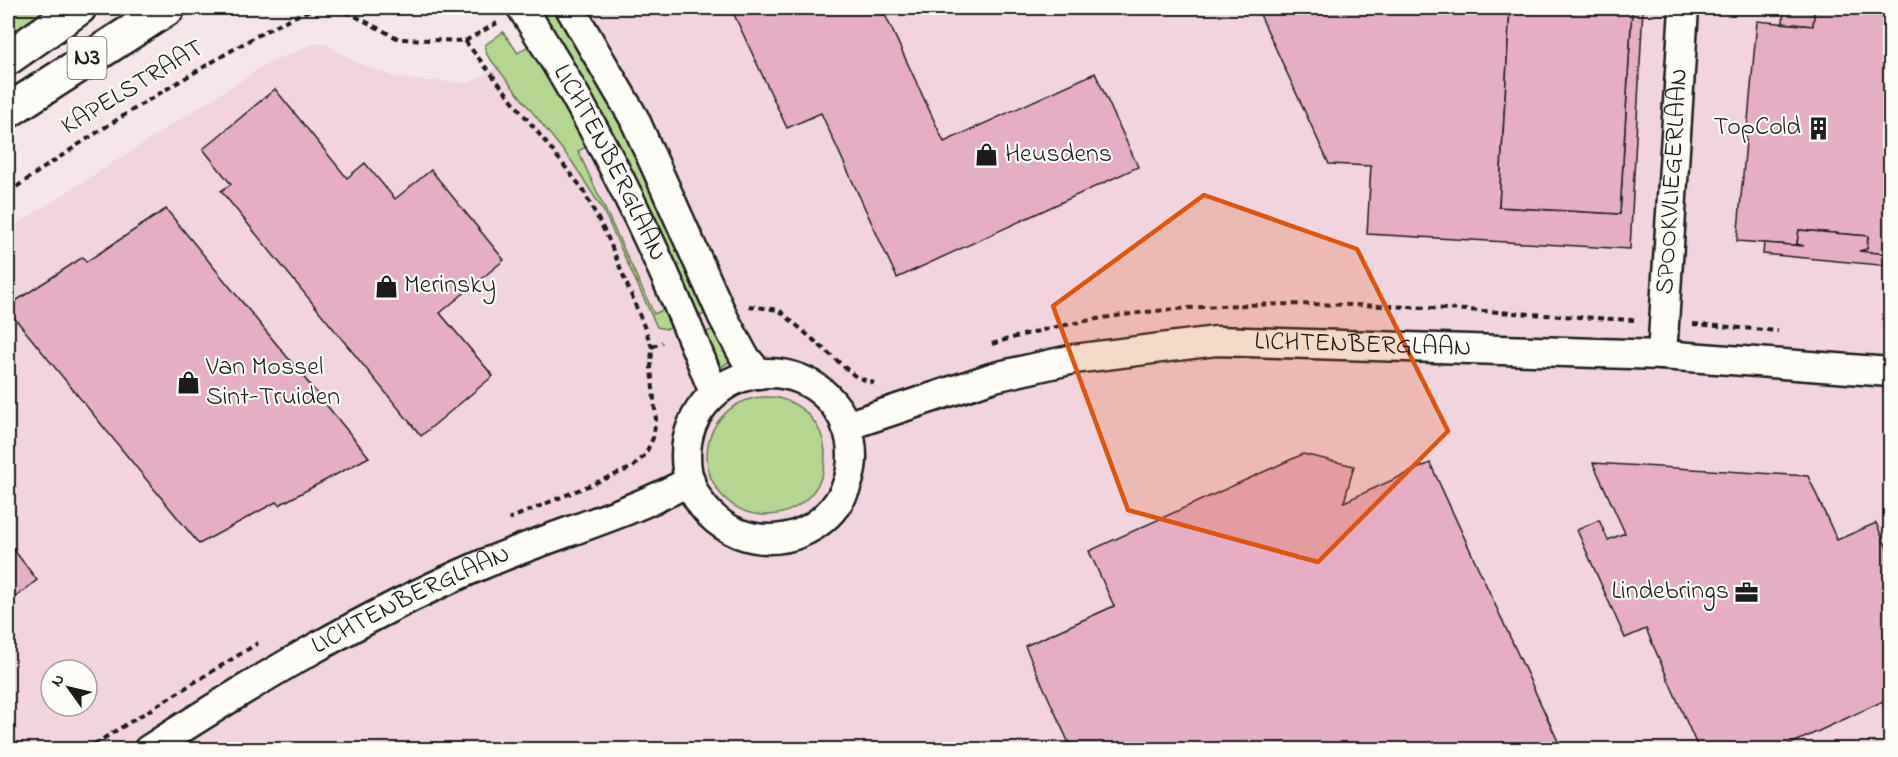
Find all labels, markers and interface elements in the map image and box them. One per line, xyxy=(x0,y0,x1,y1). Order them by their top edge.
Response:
street label: KAPELSTRAAT xyxy=(54,30,212,146)
road number: N3 xyxy=(68,37,106,79)
street label: LICHTENBERGLAAN xyxy=(542,57,675,268)
street label: SPOOKVLIEGERLAAN xyxy=(1647,67,1699,296)
place label: TopCold xyxy=(1713,109,1801,147)
building icon: TopCold xyxy=(1806,115,1832,141)
place label: Heusdens xyxy=(1005,136,1112,174)
shop icon: Heusdens xyxy=(974,142,1000,168)
place label: Merinsky xyxy=(404,267,496,305)
shop icon: Merinsky xyxy=(373,273,399,299)
street label: LICHTENBERGLAAN xyxy=(1254,323,1472,368)
place label: Van Mossel Sint-Truiden xyxy=(205,349,340,417)
shop icon: Van Mossel Sint-Truiden xyxy=(175,370,201,396)
street label: LICHTENBERGLAAN xyxy=(305,536,516,665)
place label: Lindebrings xyxy=(1611,573,1729,611)
office icon: Lindebrings xyxy=(1734,579,1760,605)
north arrow xyxy=(39,658,99,718)
text: N xyxy=(45,669,71,692)

